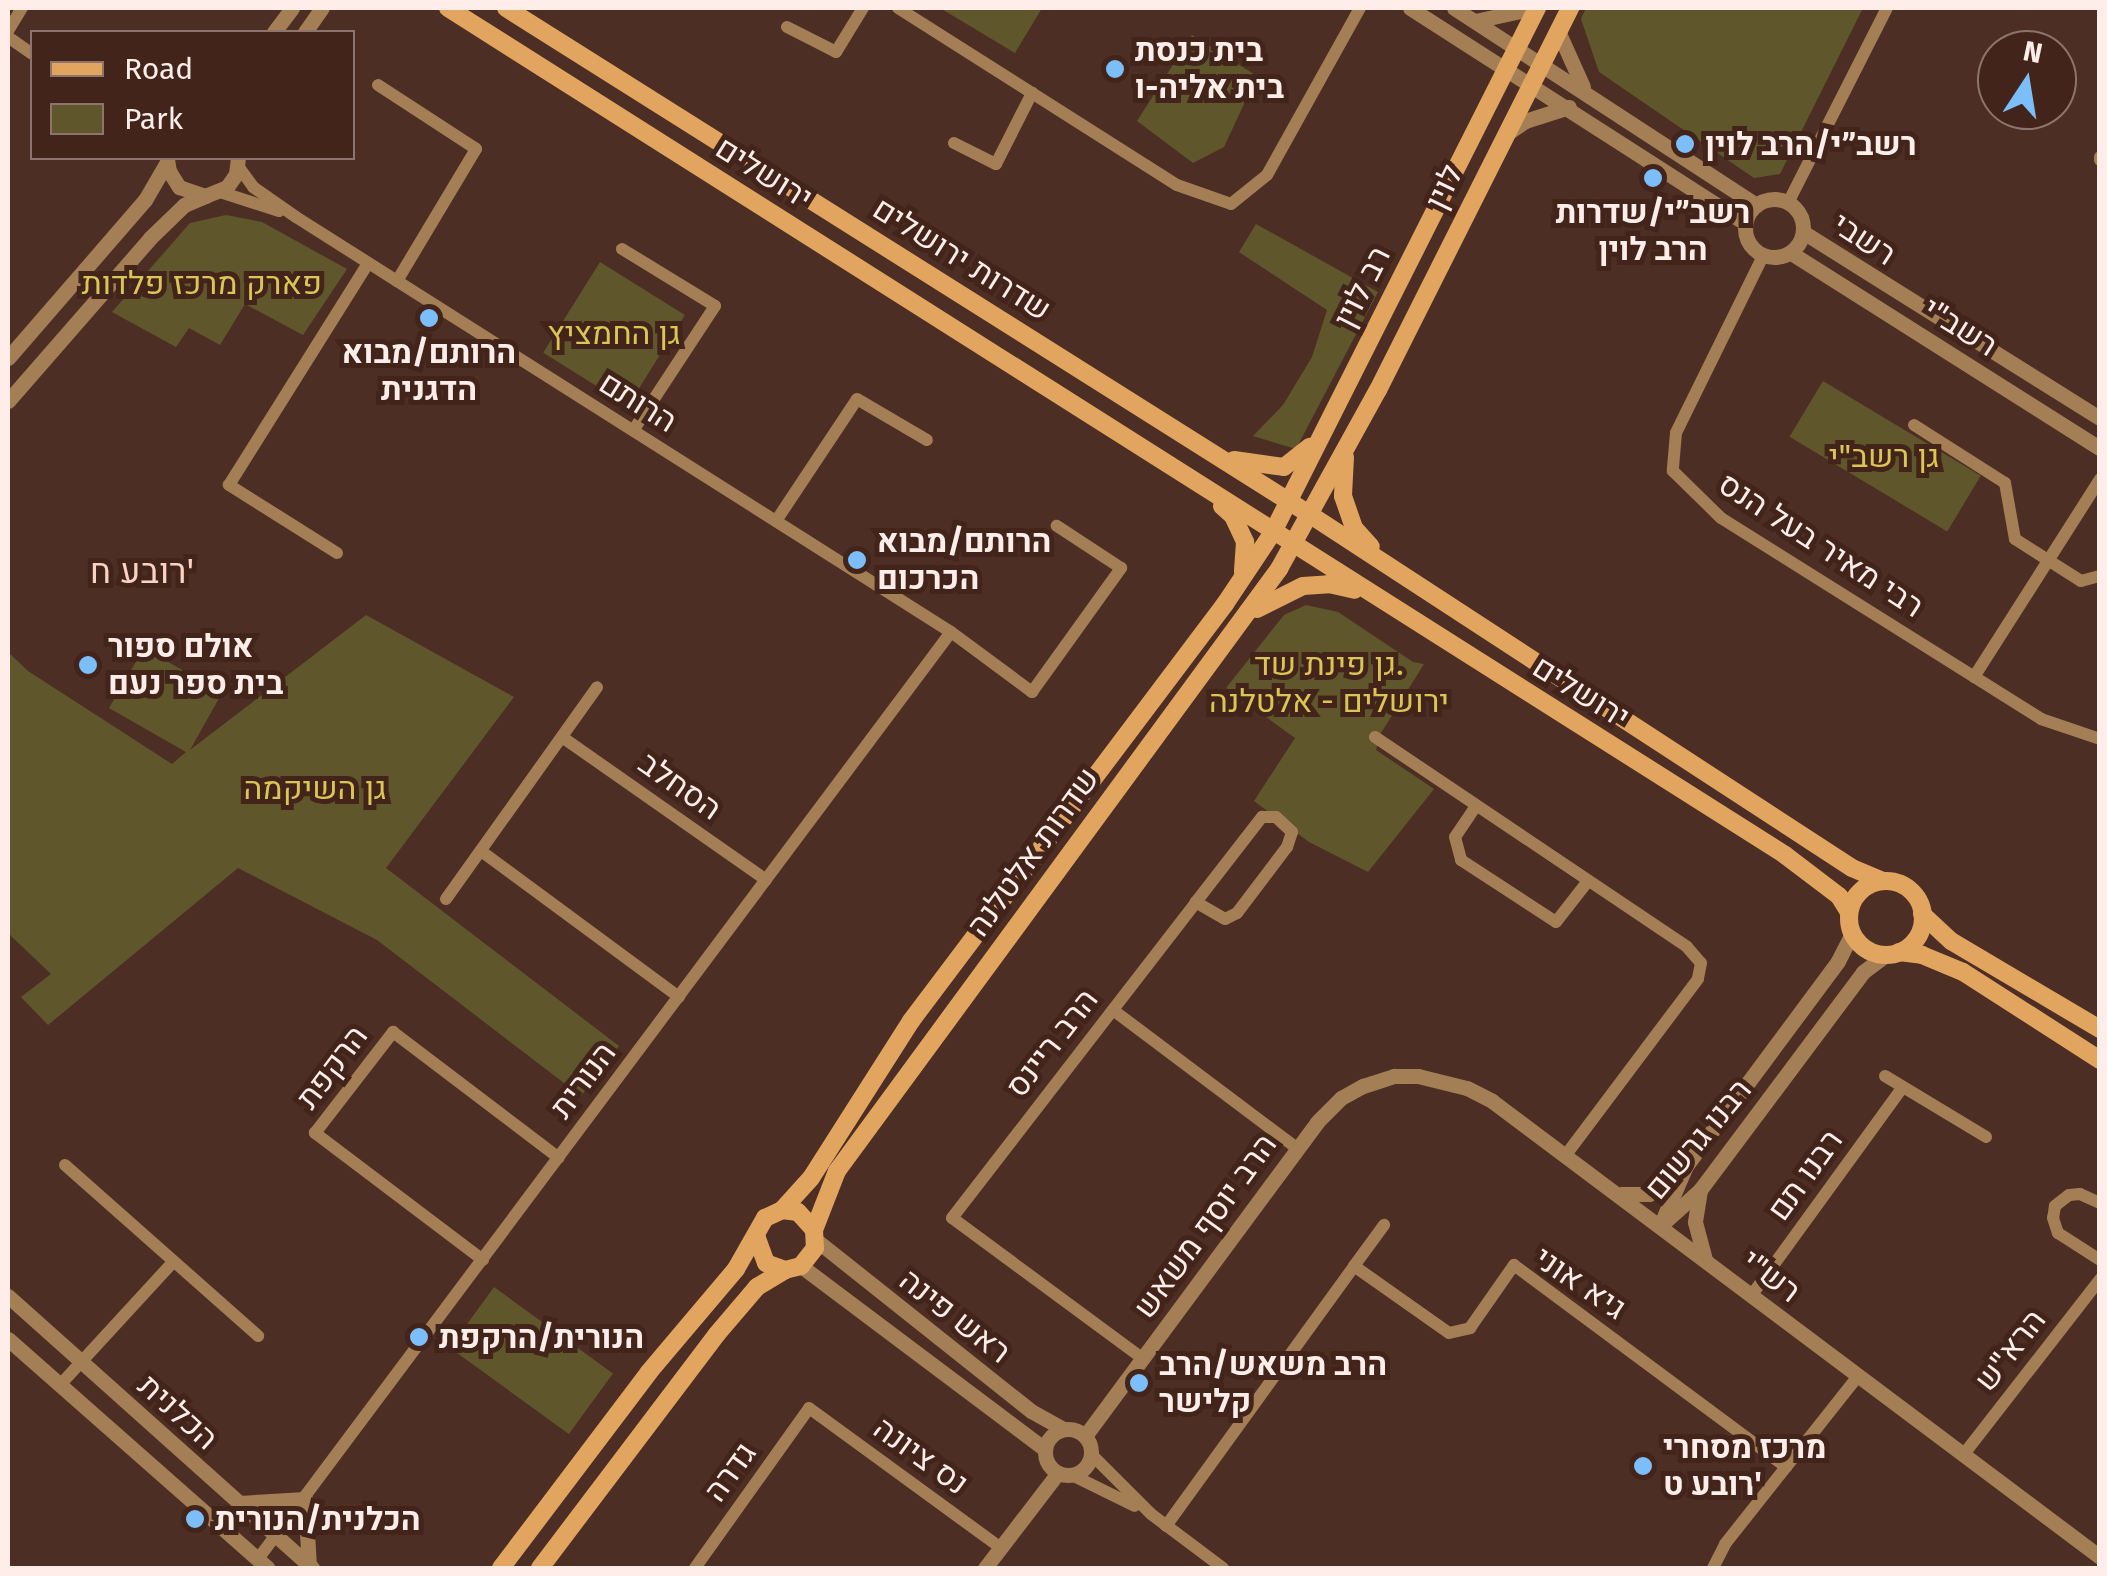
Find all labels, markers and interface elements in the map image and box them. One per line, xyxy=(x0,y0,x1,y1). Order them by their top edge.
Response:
legend xyxy=(30,30,355,160)
north arrow xyxy=(1977,30,2077,130)
place label: בית כנסת בית אליה-ו xyxy=(1135,32,1284,107)
text: N xyxy=(2020,34,2045,70)
text: Road xyxy=(124,51,193,87)
marker: בית כנסת בית אליה-ו xyxy=(1104,58,1126,80)
text: Park xyxy=(124,101,183,137)
place label: רשב״י/הרב לוין xyxy=(1705,125,1917,163)
street label: ירושלים xyxy=(709,128,819,218)
marker: רשב״י/הרב לוין xyxy=(1674,133,1696,155)
street label: לוין xyxy=(1417,158,1471,216)
marker: רשב״י/שדרות הרב לוין xyxy=(1642,167,1664,189)
street label: שדרות ירושלים xyxy=(866,189,1058,329)
place label: רשב״י/שדרות הרב לוין xyxy=(1556,194,1750,269)
street label: רשבי xyxy=(1825,204,1903,274)
street label: רב לוין xyxy=(1325,240,1399,334)
park label: פארק מרכז פלדות xyxy=(82,264,322,302)
street label: רשב"י xyxy=(1916,289,2004,365)
marker: הרותם/מבוא הדגנית xyxy=(418,307,440,329)
park label: גן החמציץ xyxy=(548,314,680,352)
place label: הרותם/מבוא הדגנית xyxy=(342,334,516,409)
street label: הרותם xyxy=(592,363,684,441)
park label: גן רשב"י xyxy=(1829,437,1939,475)
street label: רבי מאיר בעל הנס xyxy=(1711,465,1931,625)
place label: הרותם/מבוא הכרכום xyxy=(877,523,1051,598)
marker: הרותם/מבוא הכרכום xyxy=(846,549,868,571)
district label: רובע ח' xyxy=(90,550,194,592)
place label: אולם ספור בית ספר נעם xyxy=(108,628,283,703)
park label: גן פינת שד. ירושלים - אלטלנה xyxy=(1209,646,1449,721)
street label: ירושלים xyxy=(1526,647,1636,737)
marker: אולם ספור בית ספר נעם xyxy=(77,654,99,676)
street label: הסחלב xyxy=(631,744,729,828)
street label: שדרות אלטלנה xyxy=(959,760,1107,944)
park label: גן השיקמה xyxy=(244,769,386,807)
street label: הרב ריינס xyxy=(998,981,1106,1105)
street label: הרקפת xyxy=(288,1018,376,1116)
street label: הנורית xyxy=(542,1034,624,1126)
street label: רבנו גרשום xyxy=(1637,1071,1759,1207)
street label: רבנו תם xyxy=(1759,1122,1851,1228)
street label: הרב יוסף משאש xyxy=(1125,1126,1285,1326)
street label: גיא אוני xyxy=(1527,1238,1633,1328)
street label: רש"י xyxy=(1734,1242,1808,1310)
street label: ראש פינה xyxy=(892,1261,1018,1371)
street label: הרא"ש xyxy=(1966,1301,2054,1399)
place label: הנורית/הרקפת xyxy=(439,1318,644,1356)
marker: הנורית/הרקפת xyxy=(408,1326,430,1348)
place label: הרב משאש/הרב קלישר xyxy=(1159,1346,1387,1421)
street label: הכלנית xyxy=(130,1366,226,1458)
marker: הרב משאש/הרב קלישר xyxy=(1128,1372,1150,1394)
street label: נס ציונה xyxy=(866,1409,976,1503)
place label: מרכז מסחרי רובע ט' xyxy=(1663,1429,1826,1504)
street label: גדרה xyxy=(696,1435,764,1509)
marker: מרכז מסחרי רובע ט' xyxy=(1632,1455,1654,1477)
place label: הכלנית/הנורית xyxy=(215,1500,421,1538)
marker: הכלנית/הנורית xyxy=(184,1508,206,1530)

